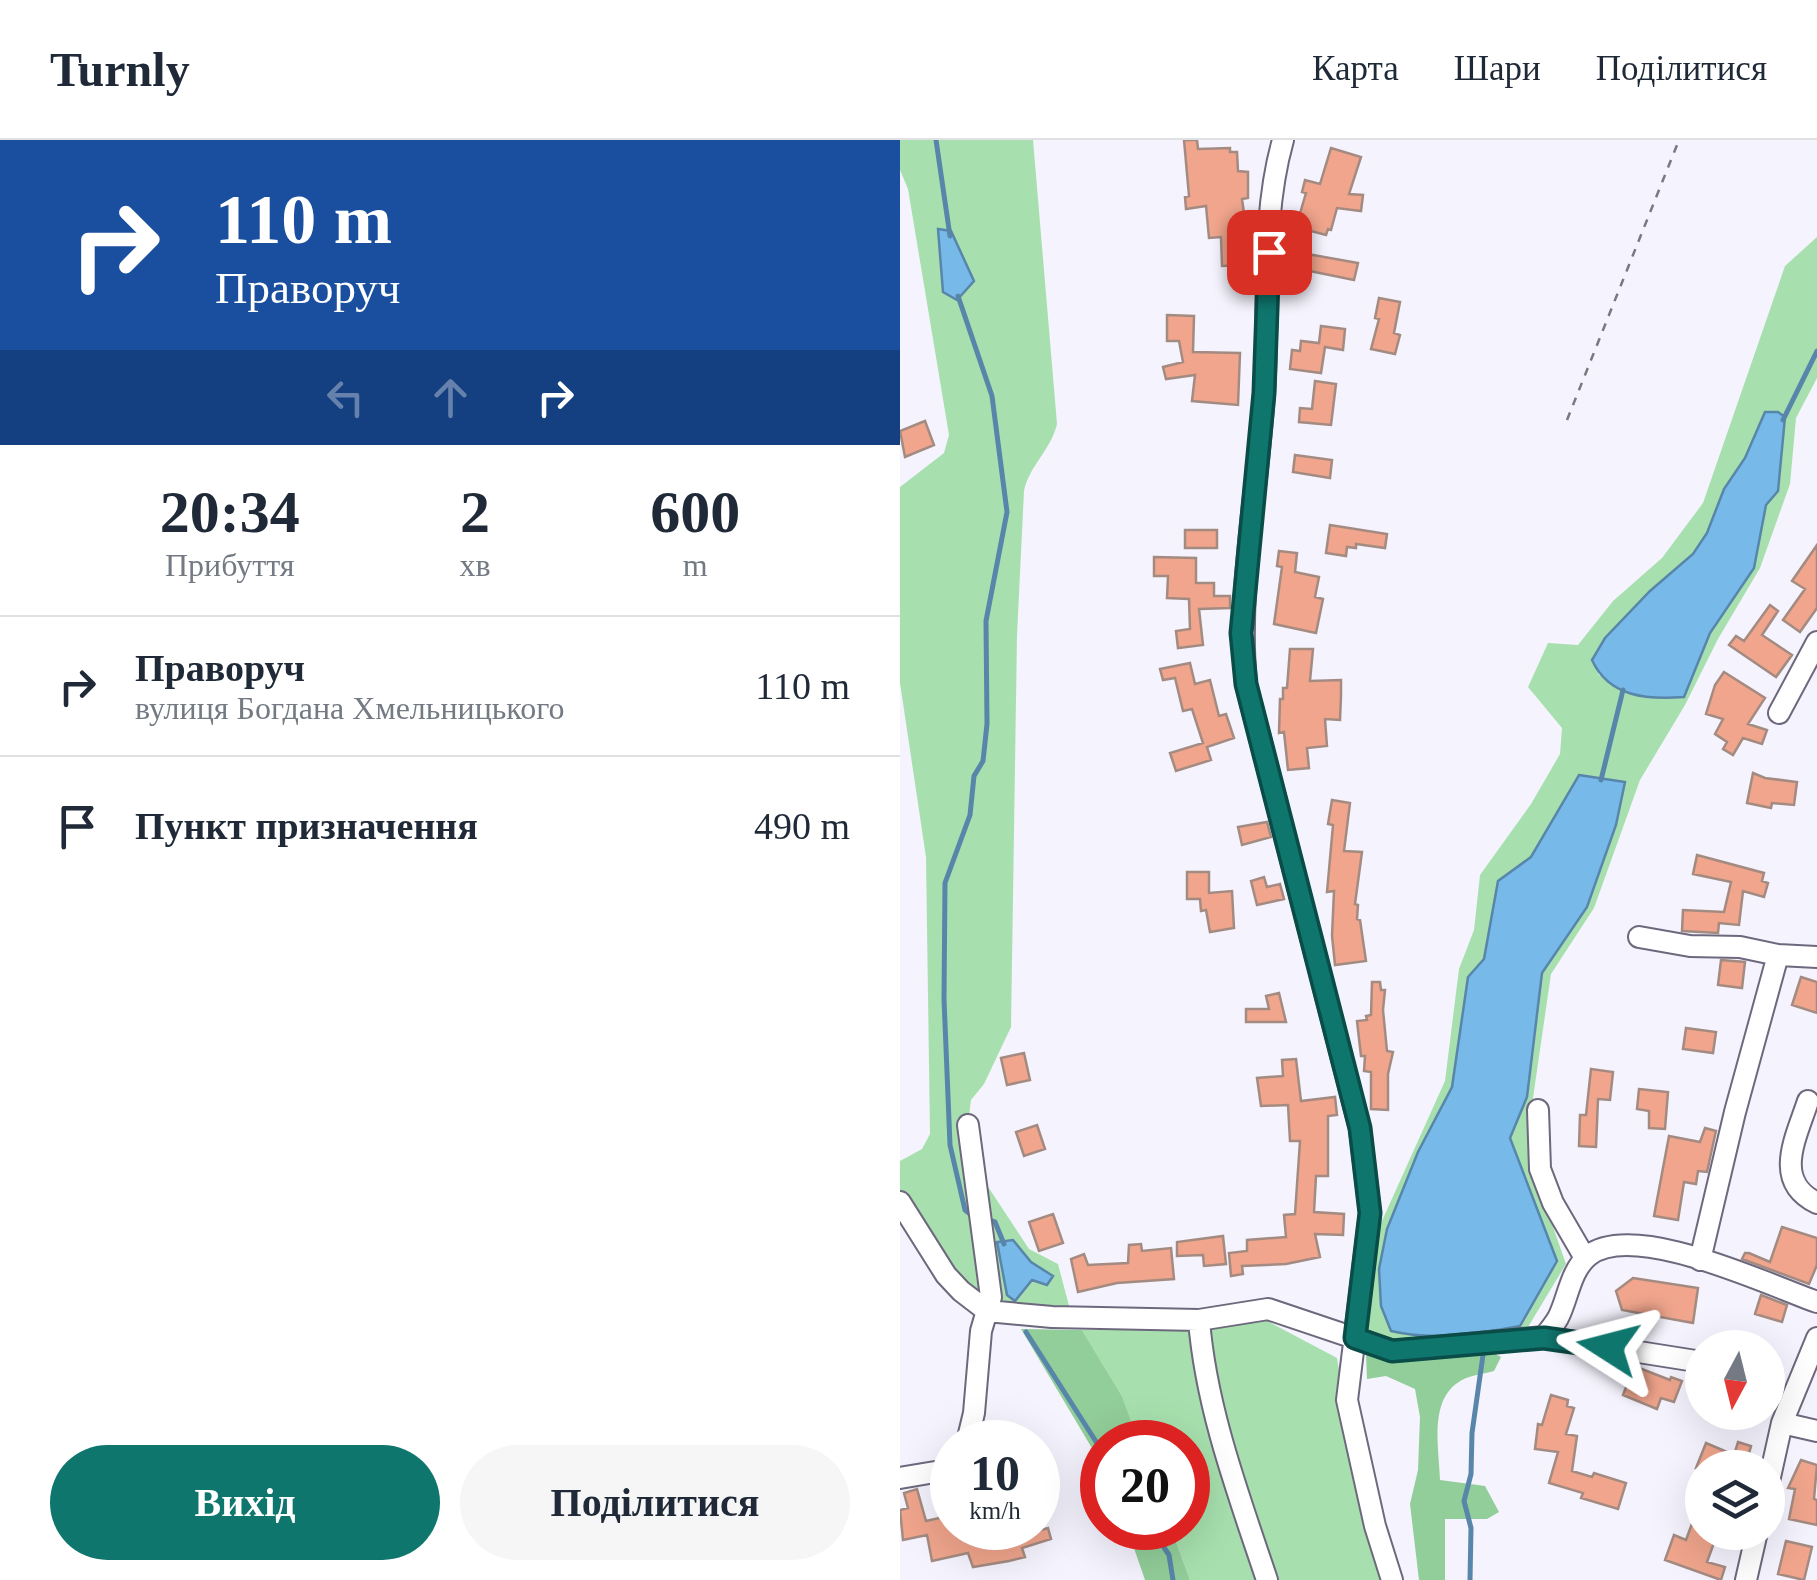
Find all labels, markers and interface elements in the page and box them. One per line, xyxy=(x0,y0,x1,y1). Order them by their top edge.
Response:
text: Turnly xyxy=(50,43,190,96)
text: Карта xyxy=(1312,49,1399,88)
text: Шари xyxy=(1454,49,1541,88)
text: Поділитися xyxy=(1596,49,1767,88)
icon: right xyxy=(50,180,180,310)
text: 110 m xyxy=(215,181,392,258)
pin xyxy=(1227,210,1312,295)
icon: arrive xyxy=(1242,225,1297,280)
text: Праворуч xyxy=(215,263,400,313)
icon: left xyxy=(318,370,373,425)
icon: ahead xyxy=(423,370,478,425)
icon: right xyxy=(528,370,583,425)
text: 20:34 xyxy=(160,479,300,545)
text: 2 xyxy=(460,479,490,545)
text: 600 xyxy=(650,479,740,545)
text: Прибуття xyxy=(165,547,294,583)
text: хв xyxy=(459,547,491,583)
text: m xyxy=(683,547,708,583)
text: Праворуч xyxy=(135,647,305,689)
icon: right xyxy=(50,659,105,714)
text: 110 m xyxy=(755,665,850,707)
text: вулиця Богдана Хмельницького xyxy=(135,690,565,726)
icon: arrive xyxy=(50,799,105,854)
text: Пункт призначення xyxy=(135,805,478,847)
text: 490 m xyxy=(754,805,850,847)
position arrow xyxy=(1556,1295,1660,1399)
north arrow xyxy=(1685,1330,1785,1430)
map controls xyxy=(1685,1330,1785,1550)
speed limit sign: 20 xyxy=(1080,1420,1210,1550)
button: Вихід xyxy=(50,1445,440,1560)
button: Поділитися xyxy=(460,1445,850,1560)
text: 10 xyxy=(970,1445,1020,1501)
button: layers xyxy=(1685,1450,1785,1550)
text: km/h xyxy=(969,1497,1021,1524)

